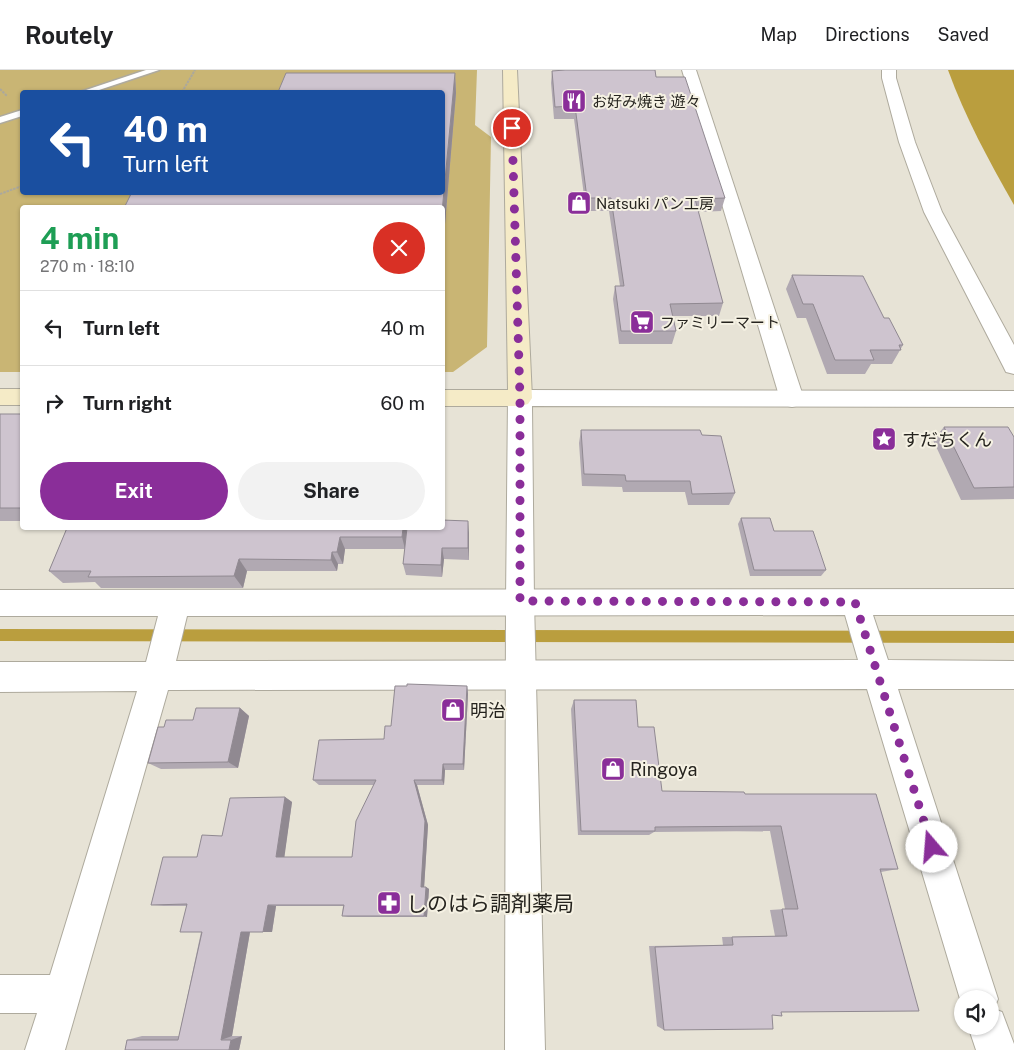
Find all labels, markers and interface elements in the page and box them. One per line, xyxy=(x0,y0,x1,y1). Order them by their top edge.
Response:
text: Routely xyxy=(25,21,114,49)
text: Map xyxy=(760,24,797,45)
text: Directions xyxy=(825,24,910,45)
text: Saved xyxy=(938,24,989,45)
restaurant icon: お好み焼き 遊々 xyxy=(561,88,587,114)
place label: お好み焼き 遊々 xyxy=(592,93,701,110)
pin xyxy=(491,107,533,149)
text: 40 m xyxy=(123,109,208,150)
icon: left xyxy=(40,110,105,175)
icon: arrive xyxy=(498,114,526,142)
text: Turn left xyxy=(123,151,209,177)
shop icon: Natsuki パン工房 xyxy=(566,190,592,216)
place label: Natsuki パン工房 xyxy=(596,195,714,212)
text: 4 min xyxy=(40,220,119,256)
button: close xyxy=(373,222,425,274)
text: 270 m · 18:10 xyxy=(40,257,134,276)
supermarket icon: ファミリーマート xyxy=(629,309,655,335)
icon: left xyxy=(40,314,68,342)
place label: ファミリーマート xyxy=(660,314,780,331)
text: Turn left xyxy=(83,317,160,339)
text: 40 m xyxy=(380,317,425,339)
icon: right xyxy=(40,389,68,417)
text: Turn right xyxy=(83,392,172,414)
text: 60 m xyxy=(381,392,425,414)
place icon: すだちくん xyxy=(871,426,897,452)
place label: すだちくん xyxy=(902,429,992,450)
button: Exit xyxy=(40,462,228,520)
button: Share xyxy=(238,462,425,520)
shop icon: 明治 xyxy=(440,697,466,723)
place label: 明治 xyxy=(470,700,506,721)
shop icon: Ringoya xyxy=(600,756,626,782)
place label: Ringoya xyxy=(630,759,697,780)
position arrow xyxy=(905,820,957,872)
pharmacy icon: しのはら調剤薬局 xyxy=(376,890,402,916)
place label: しのはら調剤薬局 xyxy=(406,891,574,916)
map controls xyxy=(954,990,999,1035)
button: sound xyxy=(954,990,999,1035)

